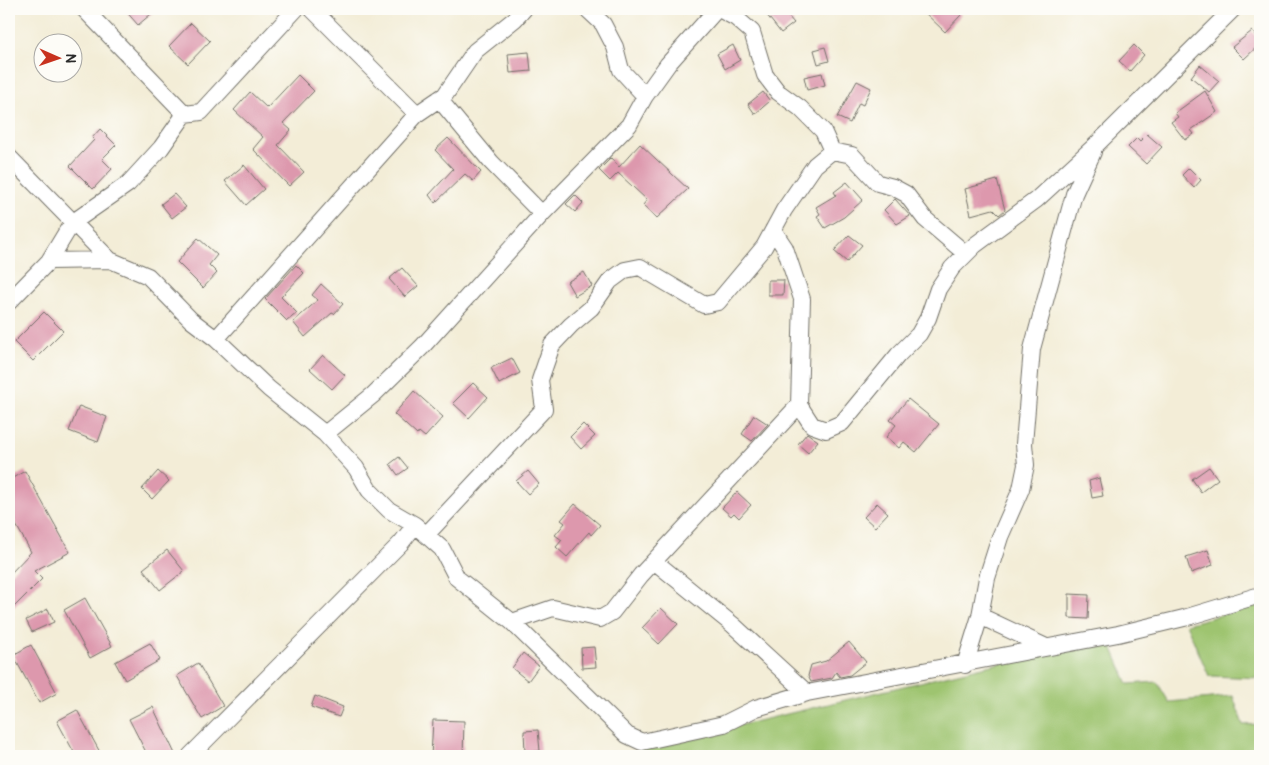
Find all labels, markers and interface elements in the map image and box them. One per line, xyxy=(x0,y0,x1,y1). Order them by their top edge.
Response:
north arrow xyxy=(32,32,82,82)
text: N xyxy=(62,53,79,63)

